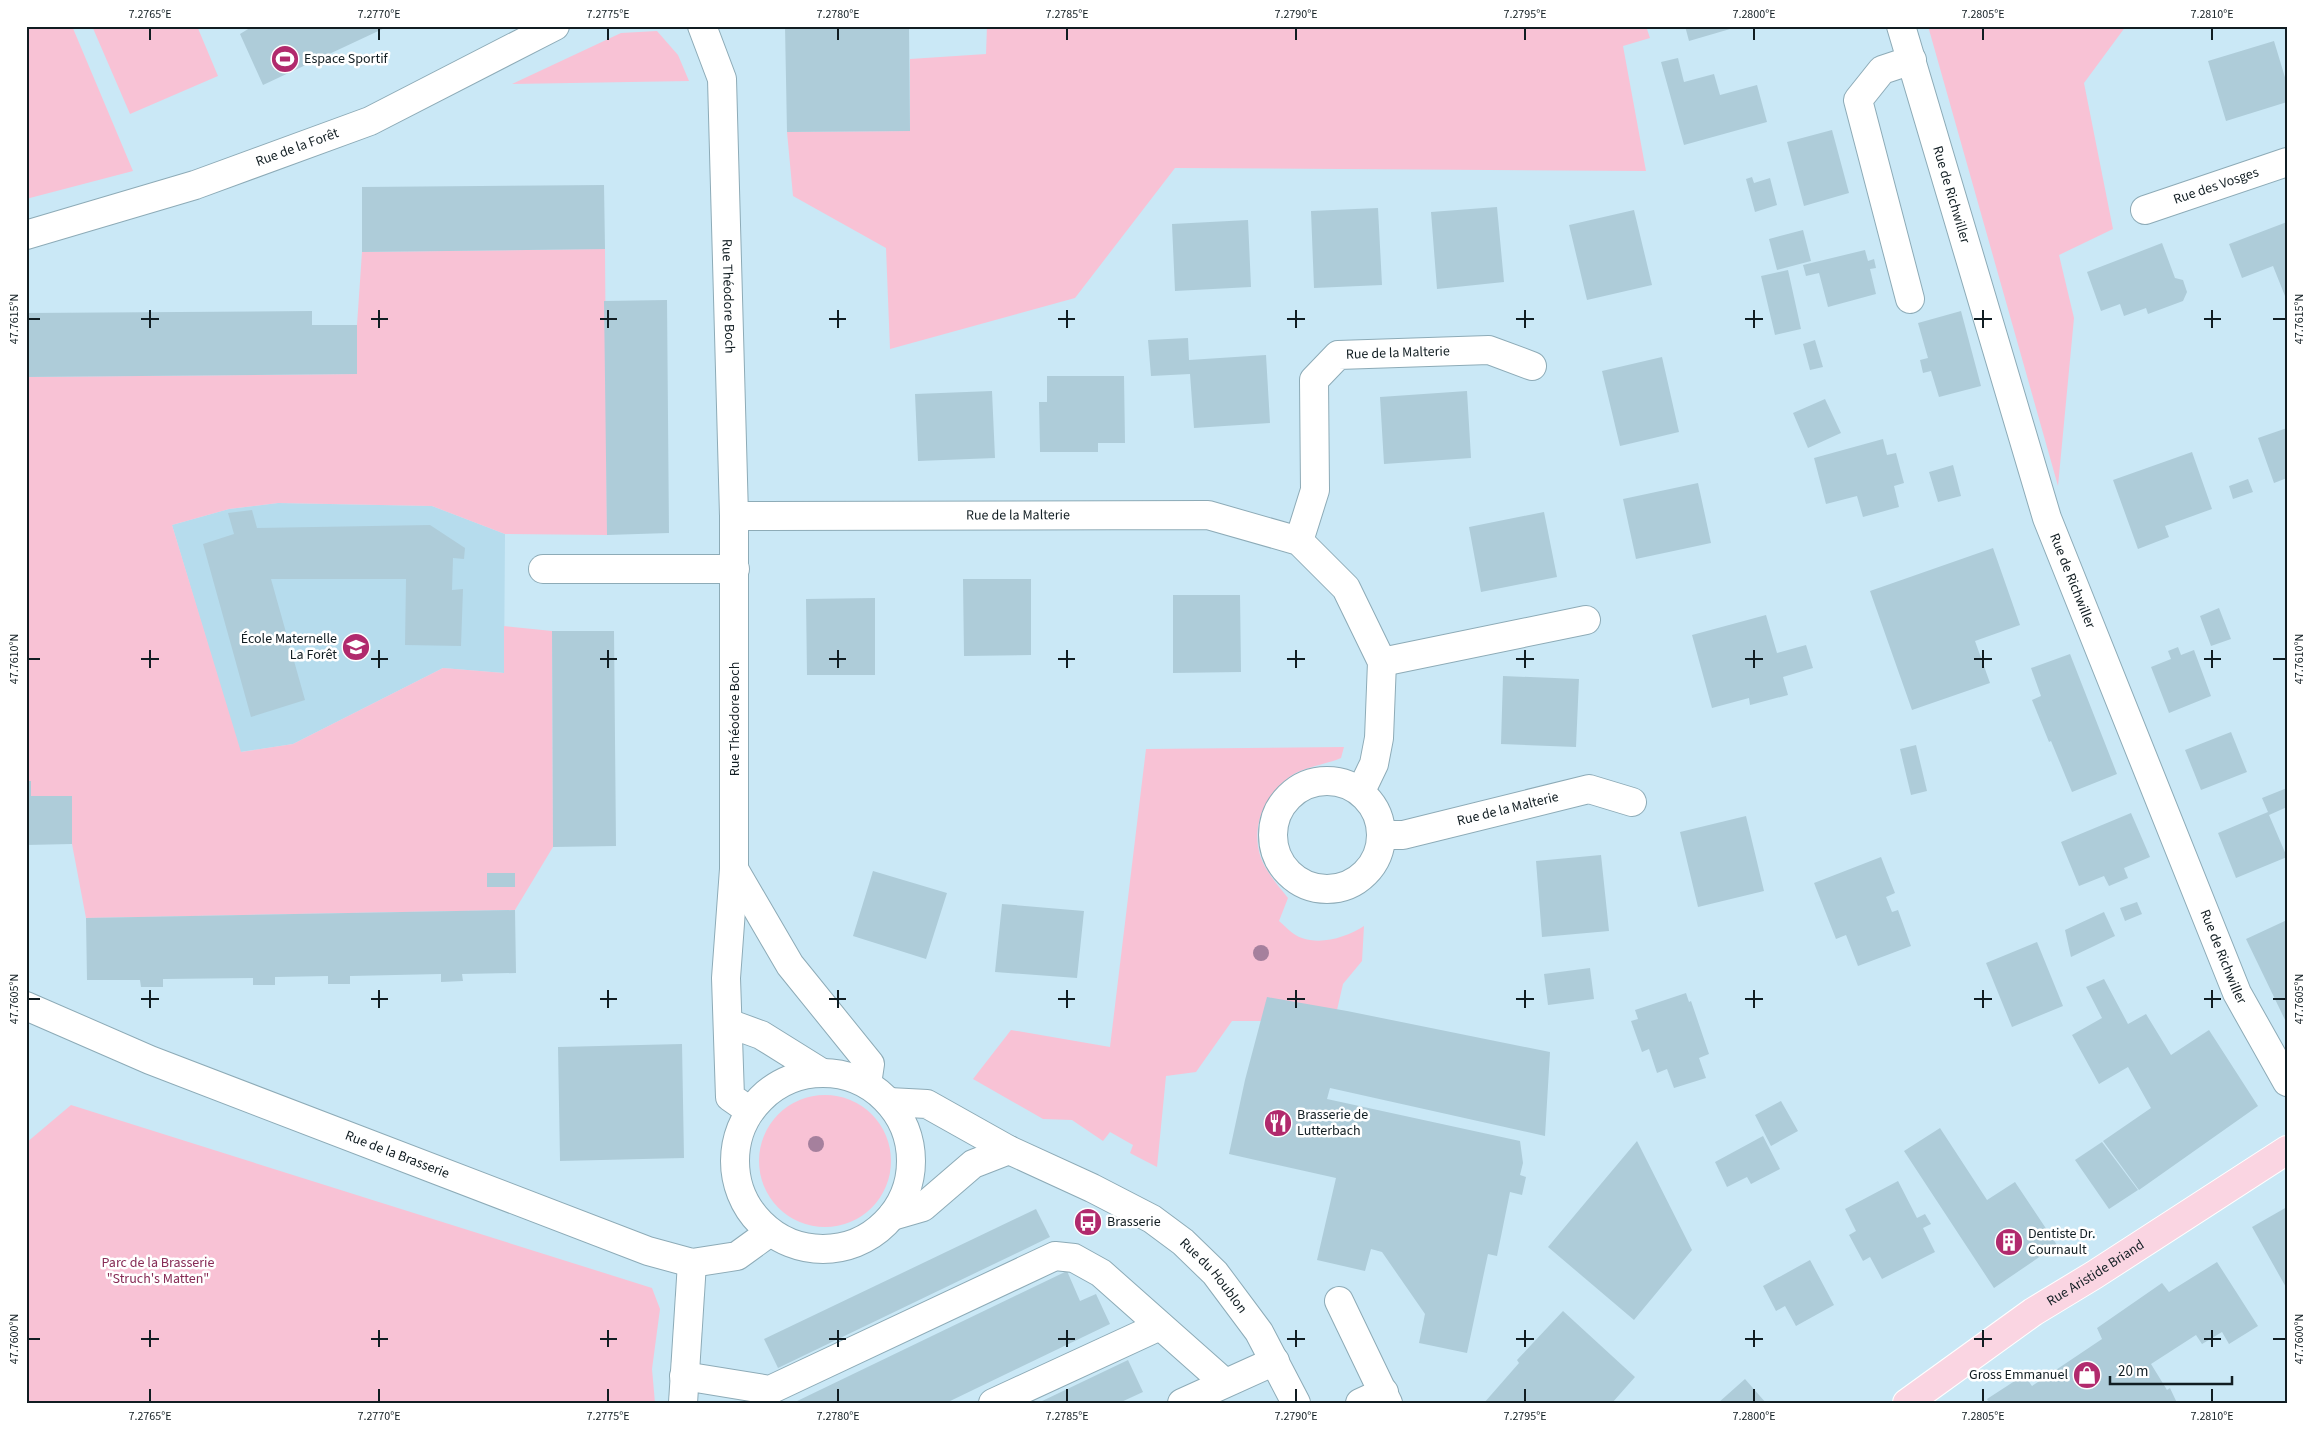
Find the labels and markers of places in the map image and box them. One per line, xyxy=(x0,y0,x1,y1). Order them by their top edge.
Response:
sports icon: Espace Sportif xyxy=(270,44,300,74)
place label: Espace Sportif xyxy=(304,49,389,69)
place label: École Maternelle La Forêt xyxy=(241,629,337,665)
school or university icon: École Maternelle La Forêt xyxy=(341,632,371,662)
place label: Brasserie de Lutterbach xyxy=(1297,1105,1368,1141)
restaurant icon: Brasserie de Lutterbach xyxy=(1263,1108,1293,1138)
bus stop icon: Brasserie xyxy=(1073,1207,1103,1237)
place label: Brasserie xyxy=(1107,1212,1161,1232)
place label: Dentiste Dr. Cournault xyxy=(2028,1224,2095,1260)
building icon: Dentiste Dr. Cournault xyxy=(1994,1227,2024,1257)
shop icon: Gross Emmanuel xyxy=(2072,1360,2102,1390)
place label: Gross Emmanuel xyxy=(1969,1365,2068,1385)

